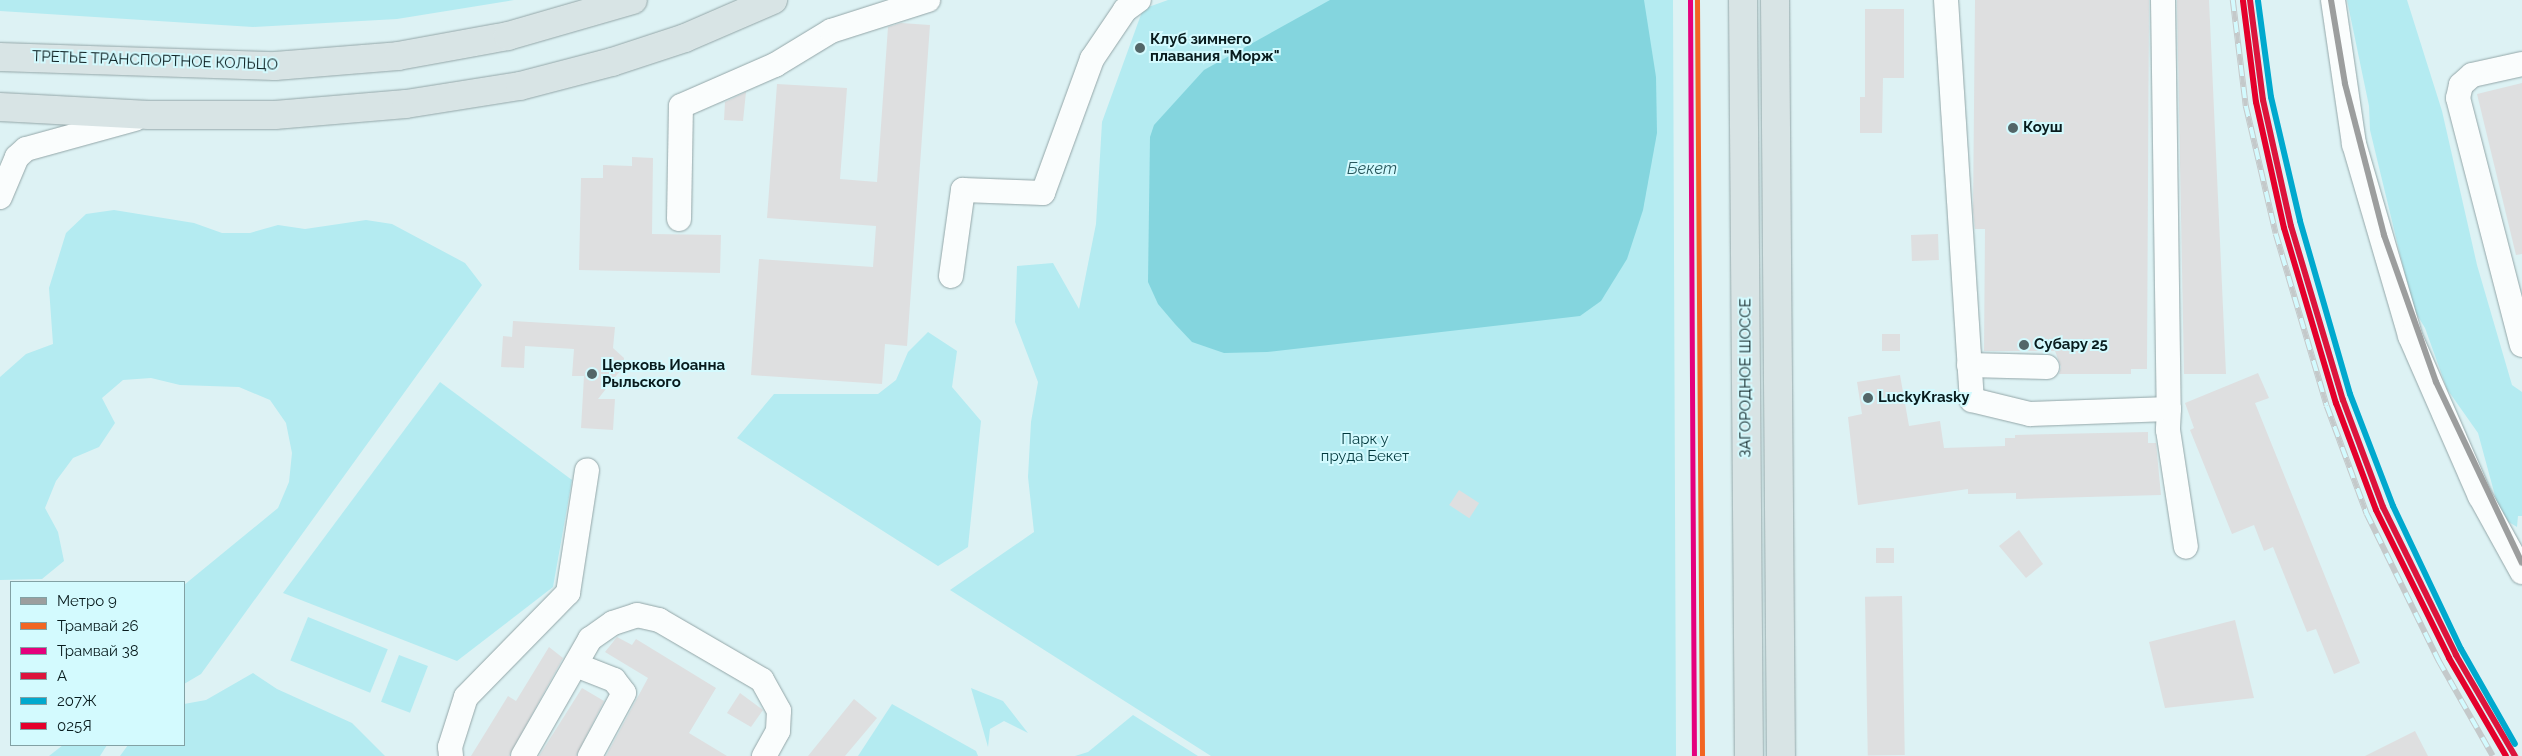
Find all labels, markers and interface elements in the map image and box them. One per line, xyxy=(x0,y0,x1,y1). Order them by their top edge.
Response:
place label: Клуб зимнего плавания "Морж" xyxy=(1150,30,1280,65)
marker: Клуб зимнего плавания "Морж" xyxy=(1134,42,1146,54)
street label: ТРЕТЬЕ ТРАНСПОРТНОЕ КОЛЬЦО xyxy=(32,48,278,74)
place label: Коуш xyxy=(2023,119,2063,137)
marker: Коуш xyxy=(2007,122,2019,134)
water label: Бекет xyxy=(1347,159,1397,179)
street label: ЗАГОРОДНОЕ ШОССЕ xyxy=(1737,298,1755,458)
place label: Субару 25 xyxy=(2034,336,2108,354)
marker: Субару 25 xyxy=(2018,339,2030,351)
place label: Церковь Иоанна Рыльского xyxy=(602,356,725,391)
marker: Церковь Иоанна Рыльского xyxy=(586,368,598,380)
place label: LuckyKrasky xyxy=(1878,389,1970,407)
marker: LuckyKrasky xyxy=(1862,392,1874,404)
park label: Парк у пруда Бекет xyxy=(1321,430,1409,465)
legend xyxy=(10,581,185,746)
text: Метро 9 xyxy=(57,592,117,610)
text: Трамвай 26 xyxy=(57,617,139,635)
text: Трамвай 38 xyxy=(57,642,139,660)
text: A xyxy=(57,667,67,685)
text: 207Ж xyxy=(57,692,97,710)
text: 025Я xyxy=(57,717,92,735)

